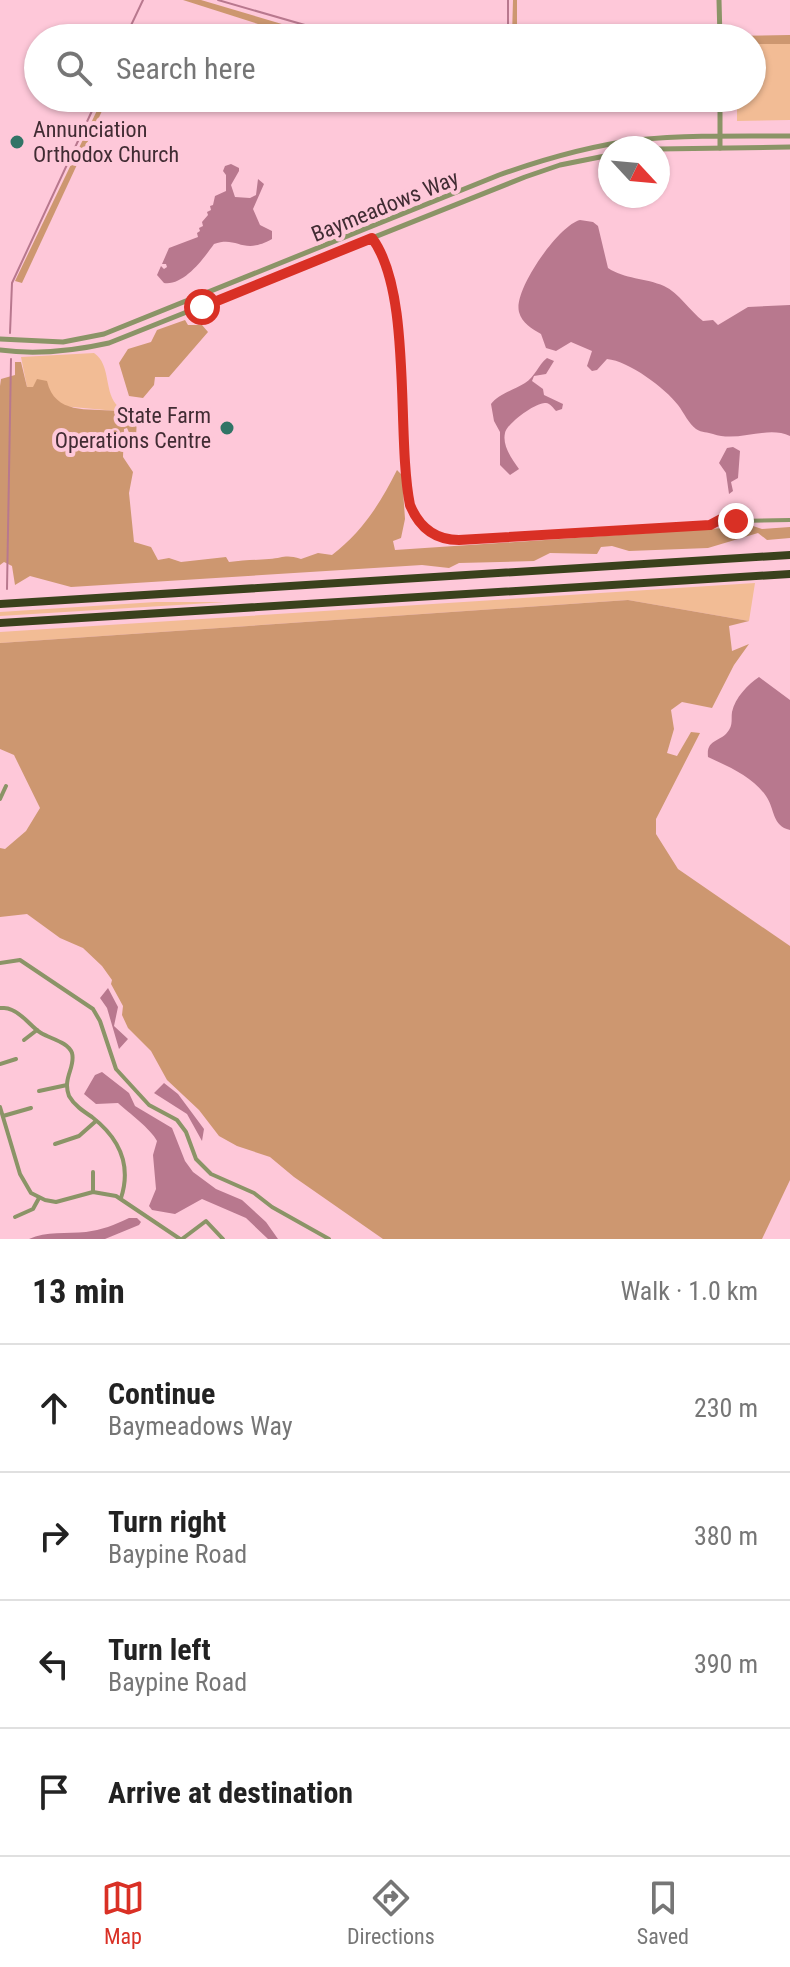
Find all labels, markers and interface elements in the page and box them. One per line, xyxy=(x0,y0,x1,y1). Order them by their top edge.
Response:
search box xyxy=(24,24,766,112)
icon: search xyxy=(52,46,96,90)
text: Search here xyxy=(116,51,256,86)
place label: Annunciation Orthodox Church xyxy=(33,117,179,167)
marker: Annunciation Orthodox Church xyxy=(8,133,26,151)
north arrow xyxy=(598,136,670,208)
street label: Baymeadows Way xyxy=(308,165,462,247)
route start xyxy=(184,289,220,325)
place label: State Farm Operations Centre xyxy=(55,403,211,453)
marker: State Farm Operations Centre xyxy=(218,419,236,437)
route end xyxy=(718,503,754,539)
text: 13 min xyxy=(32,1271,125,1311)
text: Walk · 1.0 km xyxy=(620,1276,758,1306)
text: Continue xyxy=(108,1376,215,1411)
icon: ahead xyxy=(32,1386,76,1430)
text: 230 m xyxy=(694,1393,758,1423)
text: Baymeadows Way xyxy=(108,1411,293,1441)
text: Turn right xyxy=(108,1504,226,1539)
icon: right xyxy=(32,1514,76,1558)
text: 380 m xyxy=(694,1521,758,1551)
text: Baypine Road xyxy=(108,1539,247,1569)
text: Turn left xyxy=(108,1632,211,1667)
icon: left xyxy=(32,1642,76,1686)
text: 390 m xyxy=(694,1649,758,1679)
text: Baypine Road xyxy=(108,1667,247,1697)
icon: arrive xyxy=(32,1770,76,1814)
text: Arrive at destination xyxy=(108,1775,353,1810)
tab: Map xyxy=(101,1876,145,1949)
tab: Directions xyxy=(347,1876,435,1949)
tab: Saved xyxy=(637,1876,689,1949)

